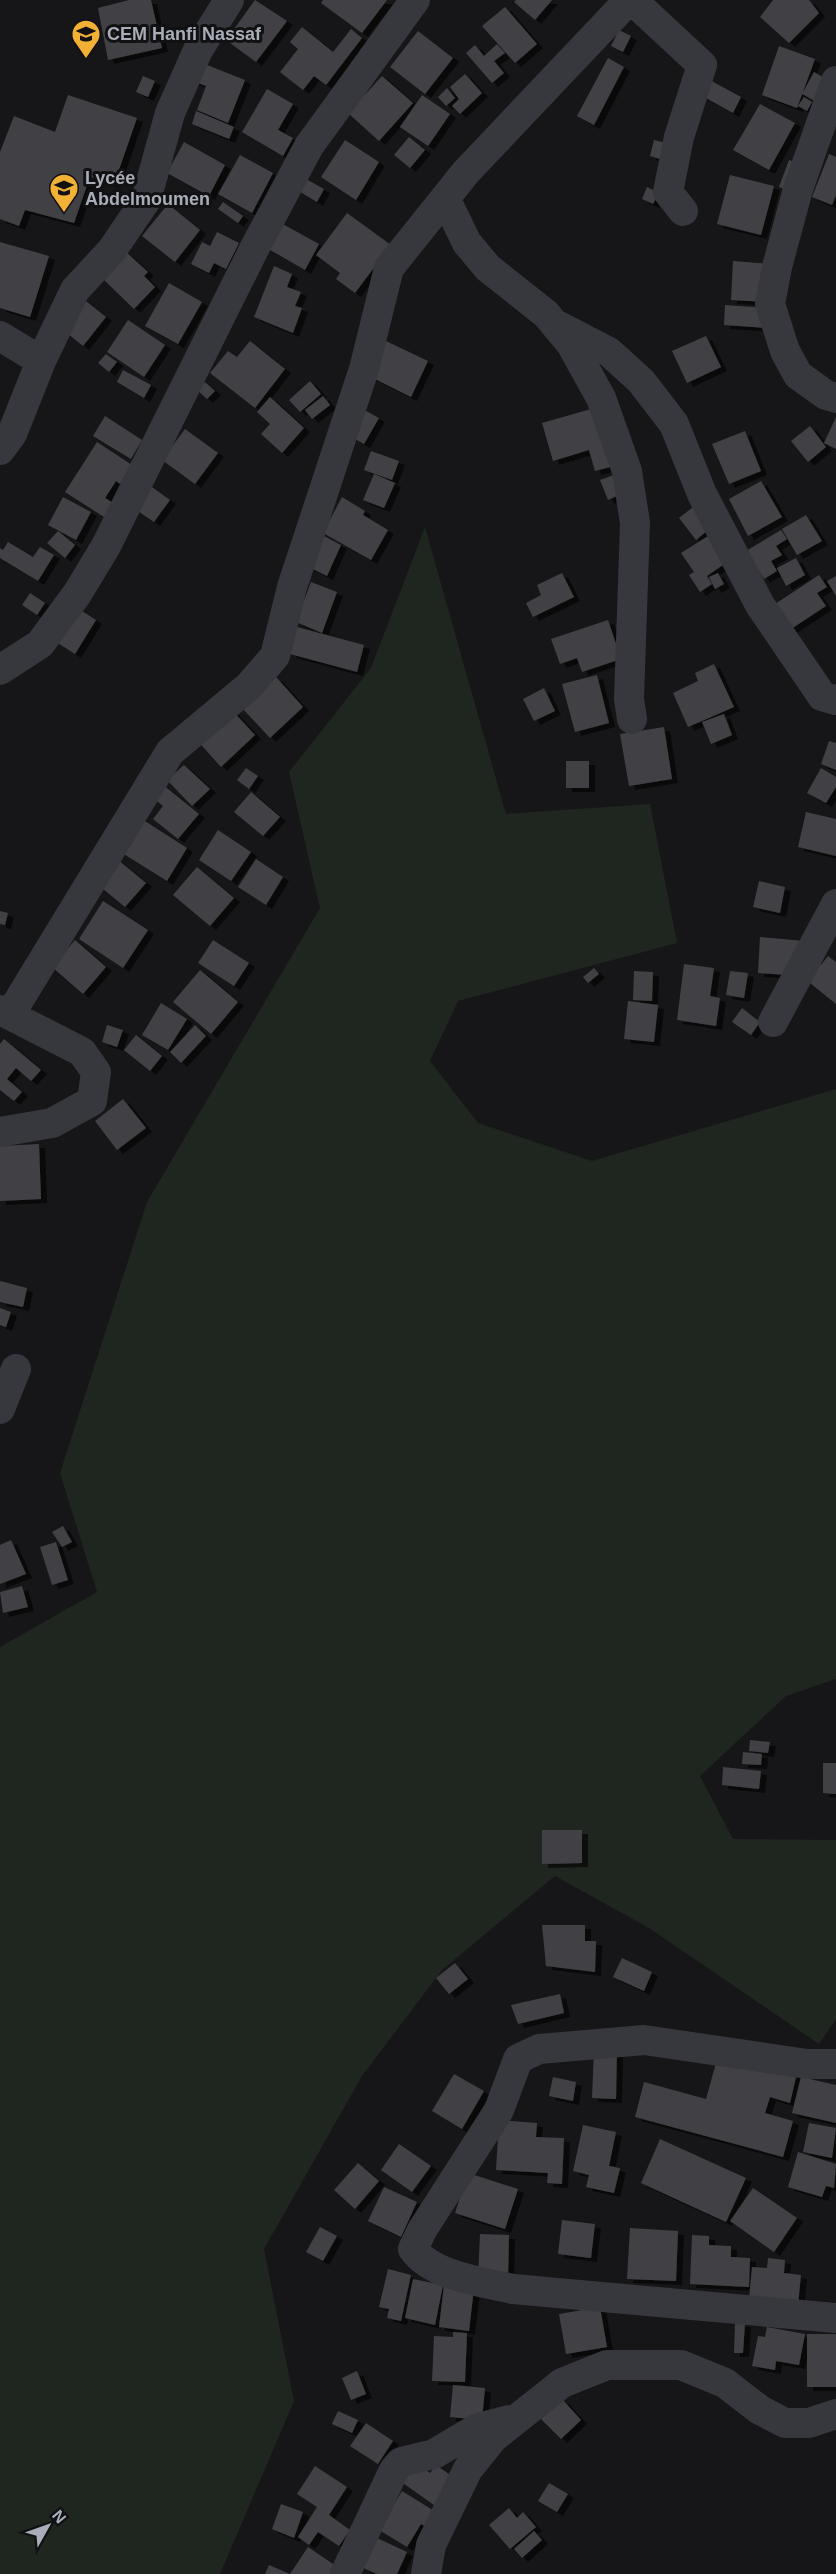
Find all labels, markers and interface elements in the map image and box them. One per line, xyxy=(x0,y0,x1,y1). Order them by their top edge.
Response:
school or university icon: CEM Hanfi Nassaf xyxy=(70,18,102,60)
place label: CEM Hanfi Nassaf xyxy=(107,24,262,44)
place label: Lycée Abdelmoumen xyxy=(85,168,210,209)
school or university icon: Lycée Abdelmoumen xyxy=(48,172,80,214)
north arrow xyxy=(18,2496,78,2556)
text: N xyxy=(49,2507,69,2527)

